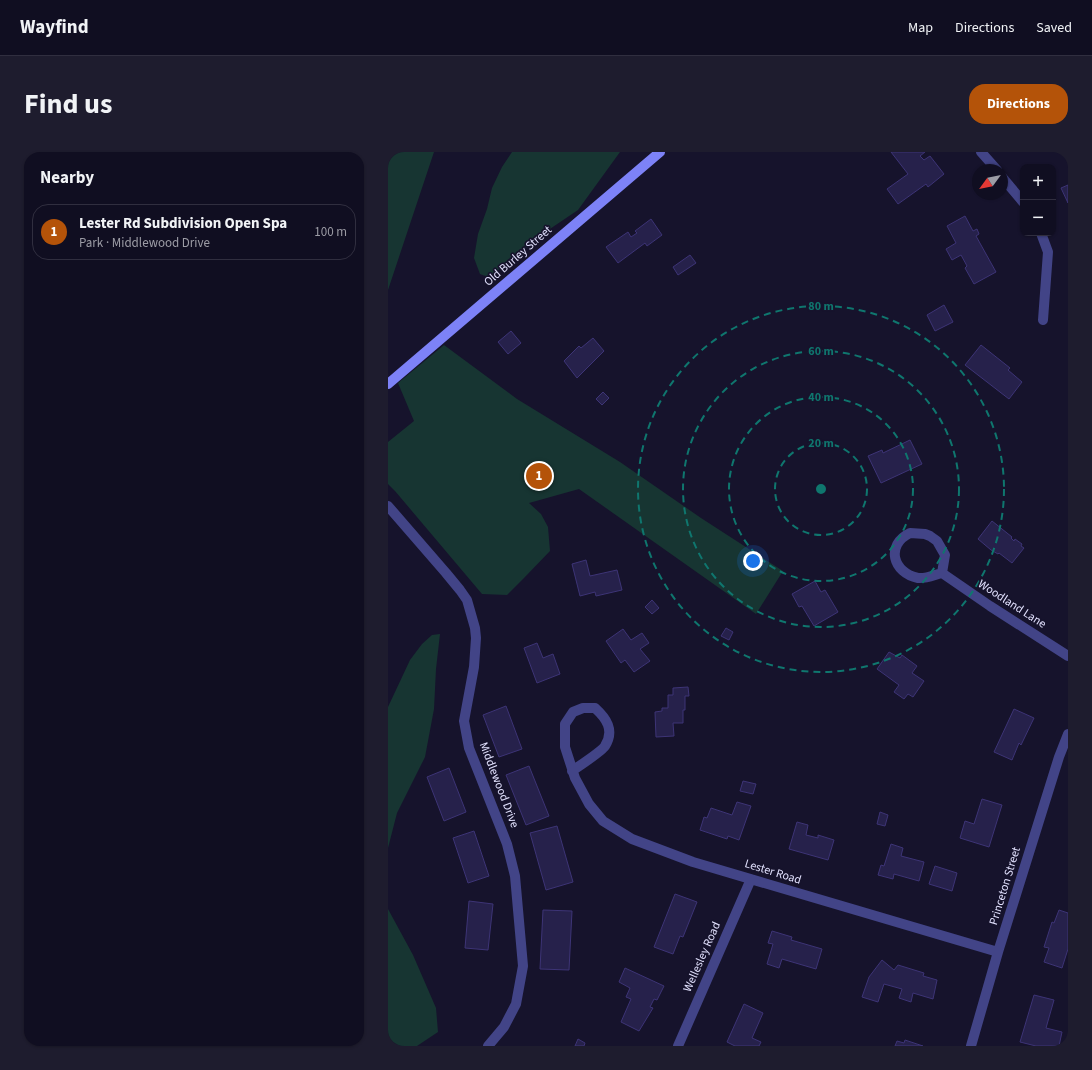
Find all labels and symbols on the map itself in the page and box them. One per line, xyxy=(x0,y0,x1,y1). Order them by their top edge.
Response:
north arrow xyxy=(972,164,1008,200)
street label: Old Burley Street xyxy=(480,222,556,290)
text: 80 m xyxy=(808,298,834,315)
text: 60 m xyxy=(808,343,834,360)
text: 40 m xyxy=(808,389,834,406)
text: 20 m xyxy=(808,435,834,452)
pin: 1 xyxy=(526,461,552,491)
centre of rings xyxy=(814,482,828,496)
your location xyxy=(743,551,763,571)
street label: Woodland Lane xyxy=(975,576,1049,632)
street label: Middlewood Drive xyxy=(475,740,523,830)
street label: Princeton Street xyxy=(985,845,1025,927)
street label: Lester Road xyxy=(742,855,804,889)
street label: Wellesley Road xyxy=(679,919,725,995)

